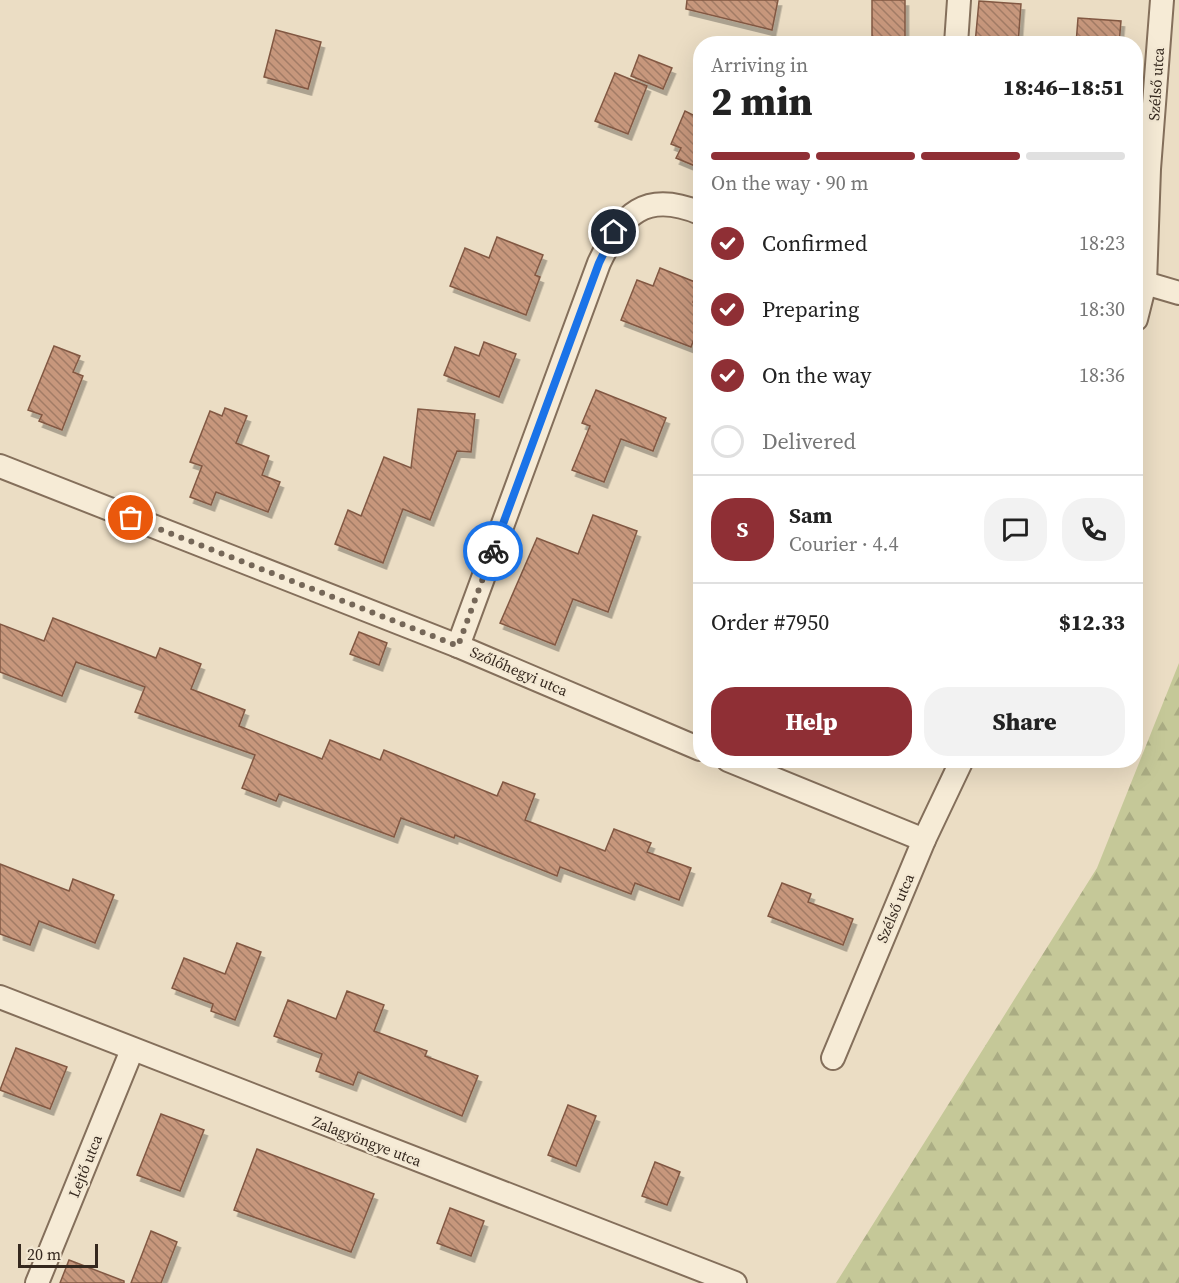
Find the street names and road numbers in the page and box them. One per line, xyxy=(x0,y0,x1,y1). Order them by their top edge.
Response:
street label: Szélső utca xyxy=(1143,46,1169,121)
street label: Szőlőhegyi utca xyxy=(467,641,571,701)
street label: Szélső utca xyxy=(871,870,919,946)
street label: Zalagyöngye utca xyxy=(309,1111,425,1172)
street label: Lejtő utca xyxy=(63,1131,107,1201)

